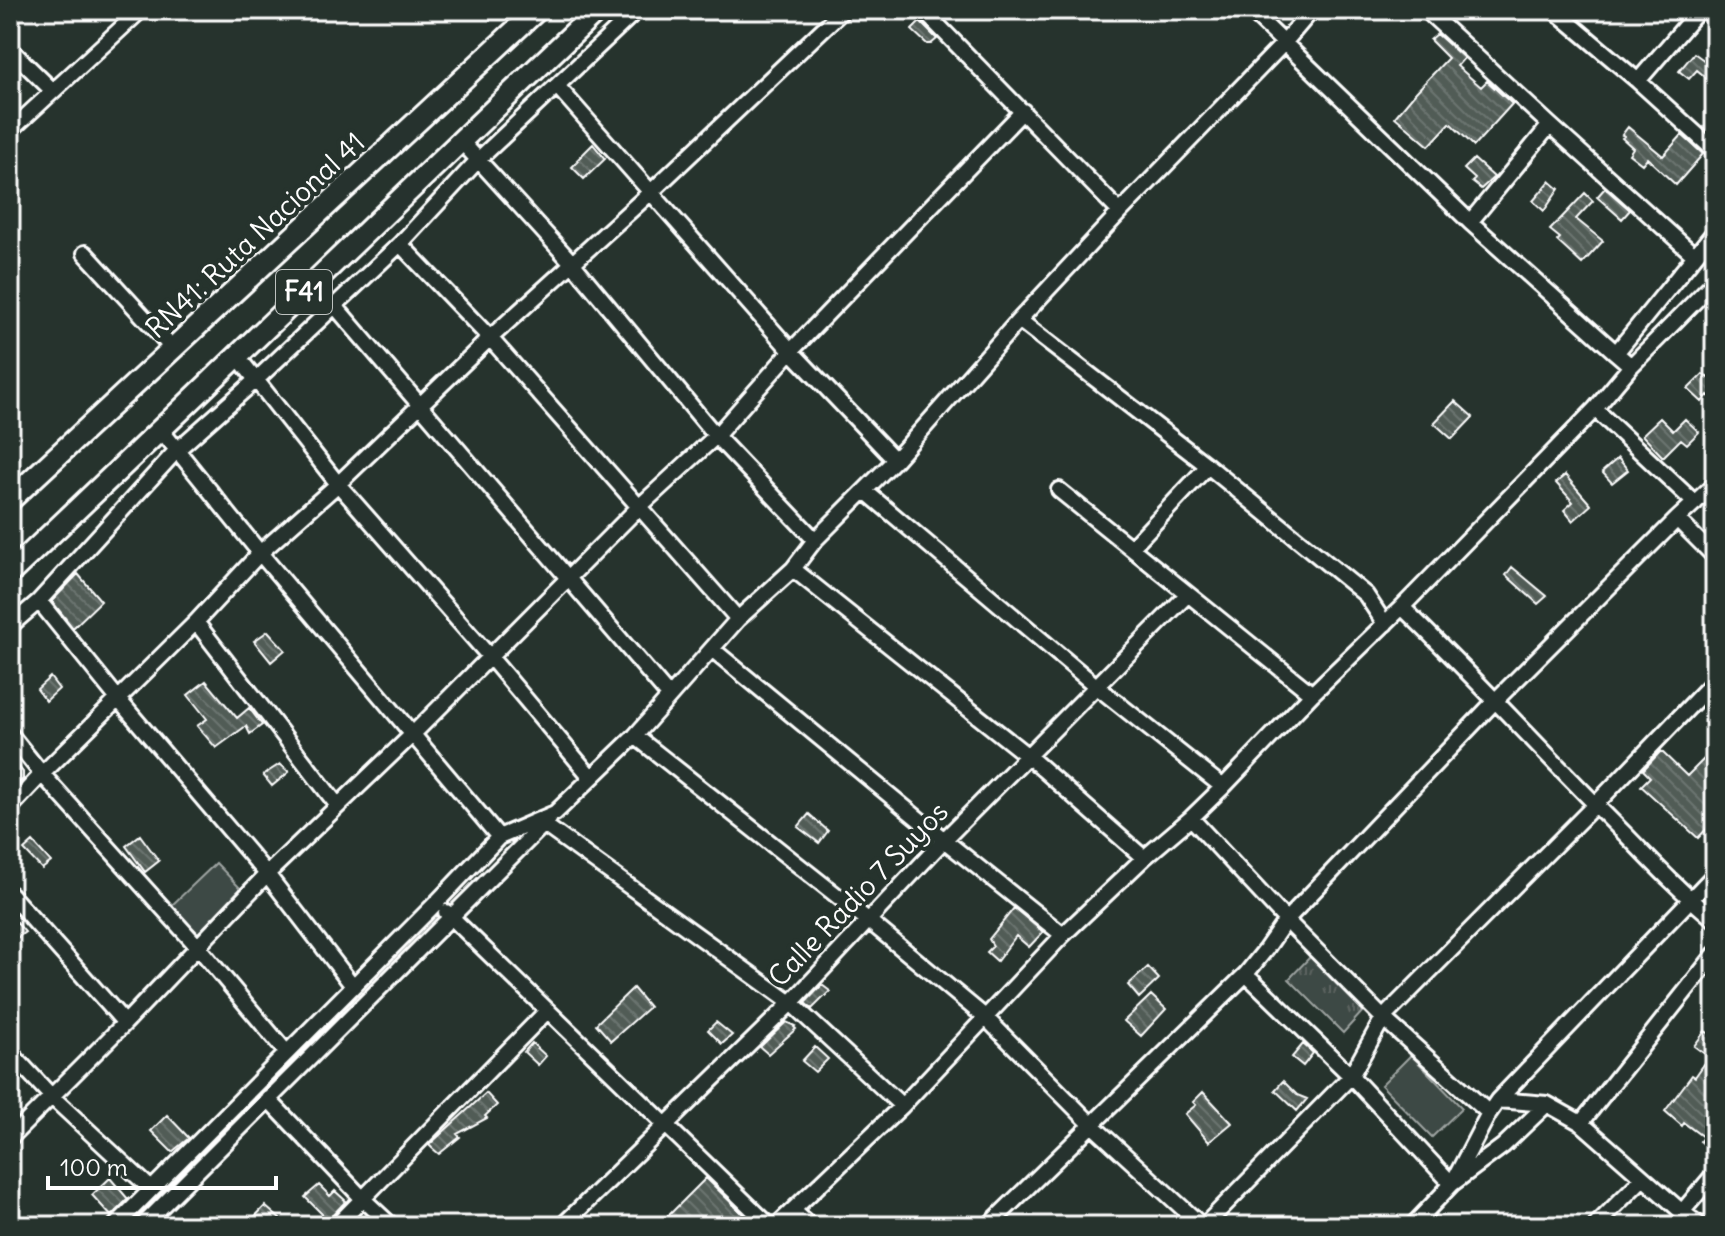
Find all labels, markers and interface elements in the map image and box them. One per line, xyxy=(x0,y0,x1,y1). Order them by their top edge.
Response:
street label: RN41: Ruta Nacional 41 xyxy=(138,124,372,346)
road number: F41 xyxy=(276,270,332,314)
street label: Calle Radio 7 Suyos xyxy=(760,794,956,994)
scale bar xyxy=(48,1140,276,1190)
text: 100 m xyxy=(60,1152,128,1182)

